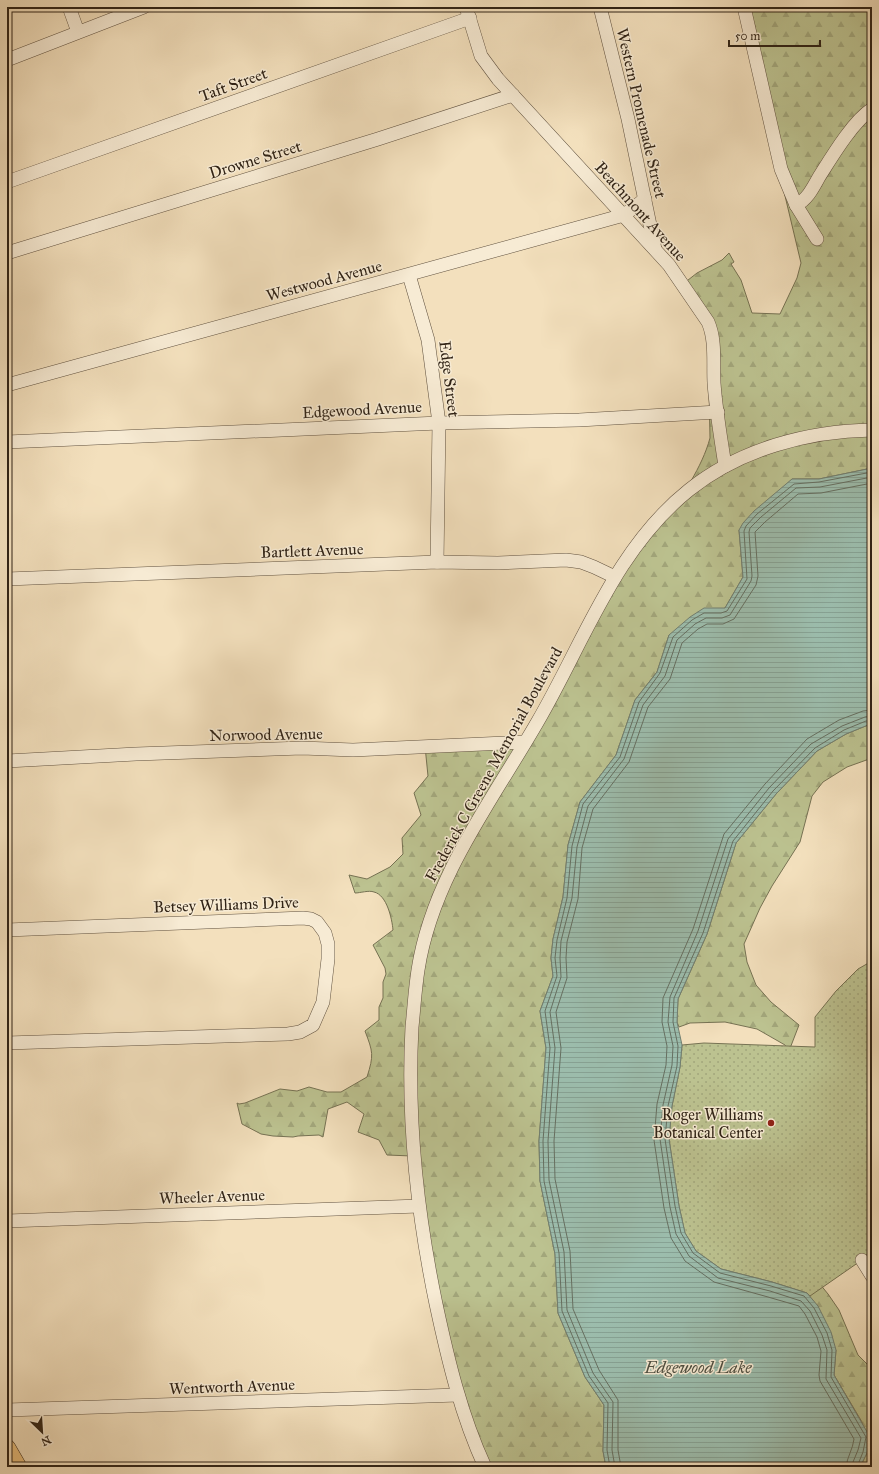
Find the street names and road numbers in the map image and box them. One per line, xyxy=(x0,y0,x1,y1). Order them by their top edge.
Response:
street label: Western Promenade Street xyxy=(613,26,670,200)
street label: Taft Street xyxy=(197,63,270,106)
street label: Drowne Street xyxy=(207,136,304,183)
street label: Beachmont Avenue xyxy=(591,158,690,265)
street label: Westwood Avenue xyxy=(264,256,384,305)
street label: Edge Street xyxy=(434,340,464,419)
street label: Edgewood Avenue xyxy=(302,397,423,423)
street label: Bartlett Avenue xyxy=(260,539,364,562)
street label: Frederick C Greene Memorial Boulevard xyxy=(421,644,566,885)
street label: Norwood Avenue xyxy=(209,724,323,745)
street label: Betsey Williams Drive xyxy=(153,892,299,917)
street label: Wheeler Avenue xyxy=(159,1185,266,1208)
street label: Wentworth Avenue xyxy=(169,1375,296,1398)

